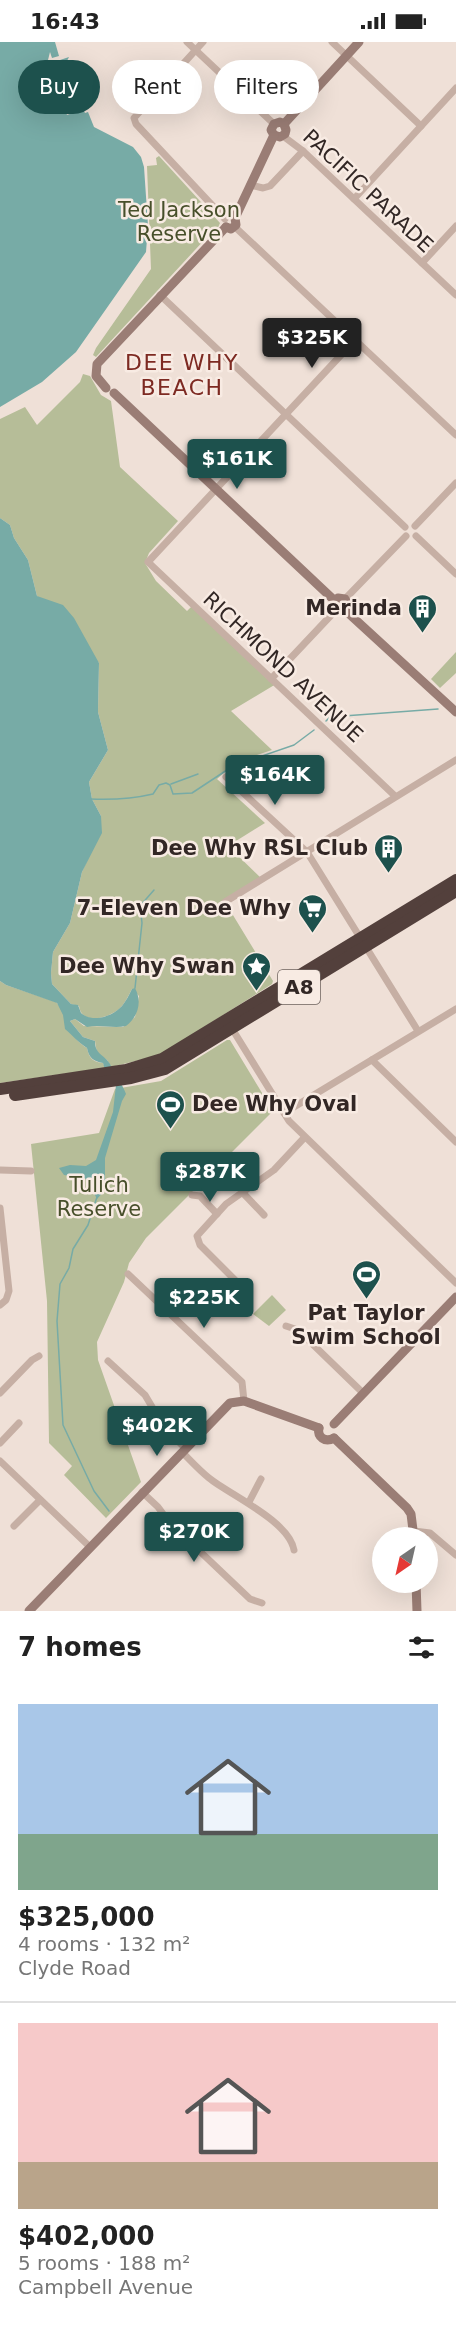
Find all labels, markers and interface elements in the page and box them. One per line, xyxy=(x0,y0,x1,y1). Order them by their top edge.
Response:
text: 16:43 xyxy=(30,9,100,34)
chip: Buy xyxy=(18,60,100,114)
chip: Rent xyxy=(112,60,202,114)
chip: Filters xyxy=(214,60,319,114)
street label: PACIFIC PARADE xyxy=(298,125,438,257)
park label: Ted Jackson Reserve xyxy=(117,198,240,246)
pin: $325K xyxy=(270,318,354,369)
text: $325K xyxy=(276,325,348,349)
district label: DEE WHY BEACH xyxy=(125,350,239,400)
pin: $161K xyxy=(195,439,279,490)
text: $161K xyxy=(201,446,273,470)
street label: RICHMOND AVENUE xyxy=(198,587,368,747)
building icon: Merinda xyxy=(407,592,439,634)
place label: Merinda xyxy=(305,596,402,620)
pin: $164K xyxy=(233,755,317,806)
text: $164K xyxy=(239,762,311,786)
building icon: Dee Why RSL Club xyxy=(373,832,405,874)
place label: Dee Why RSL Club xyxy=(151,836,368,860)
supermarket icon: 7-Eleven Dee Why xyxy=(296,892,328,934)
place label: 7-Eleven Dee Why xyxy=(77,896,291,920)
place icon: Dee Why Swan xyxy=(240,950,272,992)
place label: Dee Why Swan xyxy=(59,954,235,978)
road number: A8 xyxy=(278,970,320,1004)
sports icon: Dee Why Oval xyxy=(155,1088,187,1130)
place label: Dee Why Oval xyxy=(192,1092,357,1116)
pin: $287K xyxy=(168,1152,252,1203)
text: $287K xyxy=(174,1159,246,1183)
park label: Tulich Reserve xyxy=(57,1173,141,1221)
sports icon: Pat Taylor Swim School xyxy=(350,1258,382,1300)
pin: $225K xyxy=(162,1278,246,1329)
text: $225K xyxy=(168,1285,240,1309)
place label: Pat Taylor Swim School xyxy=(291,1301,441,1349)
pin: $402K xyxy=(115,1406,199,1457)
text: $402K xyxy=(121,1413,193,1437)
pin: $270K xyxy=(152,1512,236,1563)
text: $270K xyxy=(158,1519,230,1543)
north arrow xyxy=(372,1527,438,1593)
map controls xyxy=(372,1527,438,1593)
icon: filters xyxy=(405,1631,438,1664)
text: 7 homes xyxy=(18,1632,142,1662)
icon: home xyxy=(174,1743,282,1851)
text: $325,000 xyxy=(18,1902,155,1932)
text: 4 rooms · 132 m² xyxy=(18,1932,190,1956)
text: Clyde Road xyxy=(18,1956,131,1980)
icon: home xyxy=(174,2062,282,2170)
text: $402,000 xyxy=(18,2221,155,2251)
text: 5 rooms · 188 m² xyxy=(18,2251,190,2275)
text: Campbell Avenue xyxy=(18,2275,193,2299)

